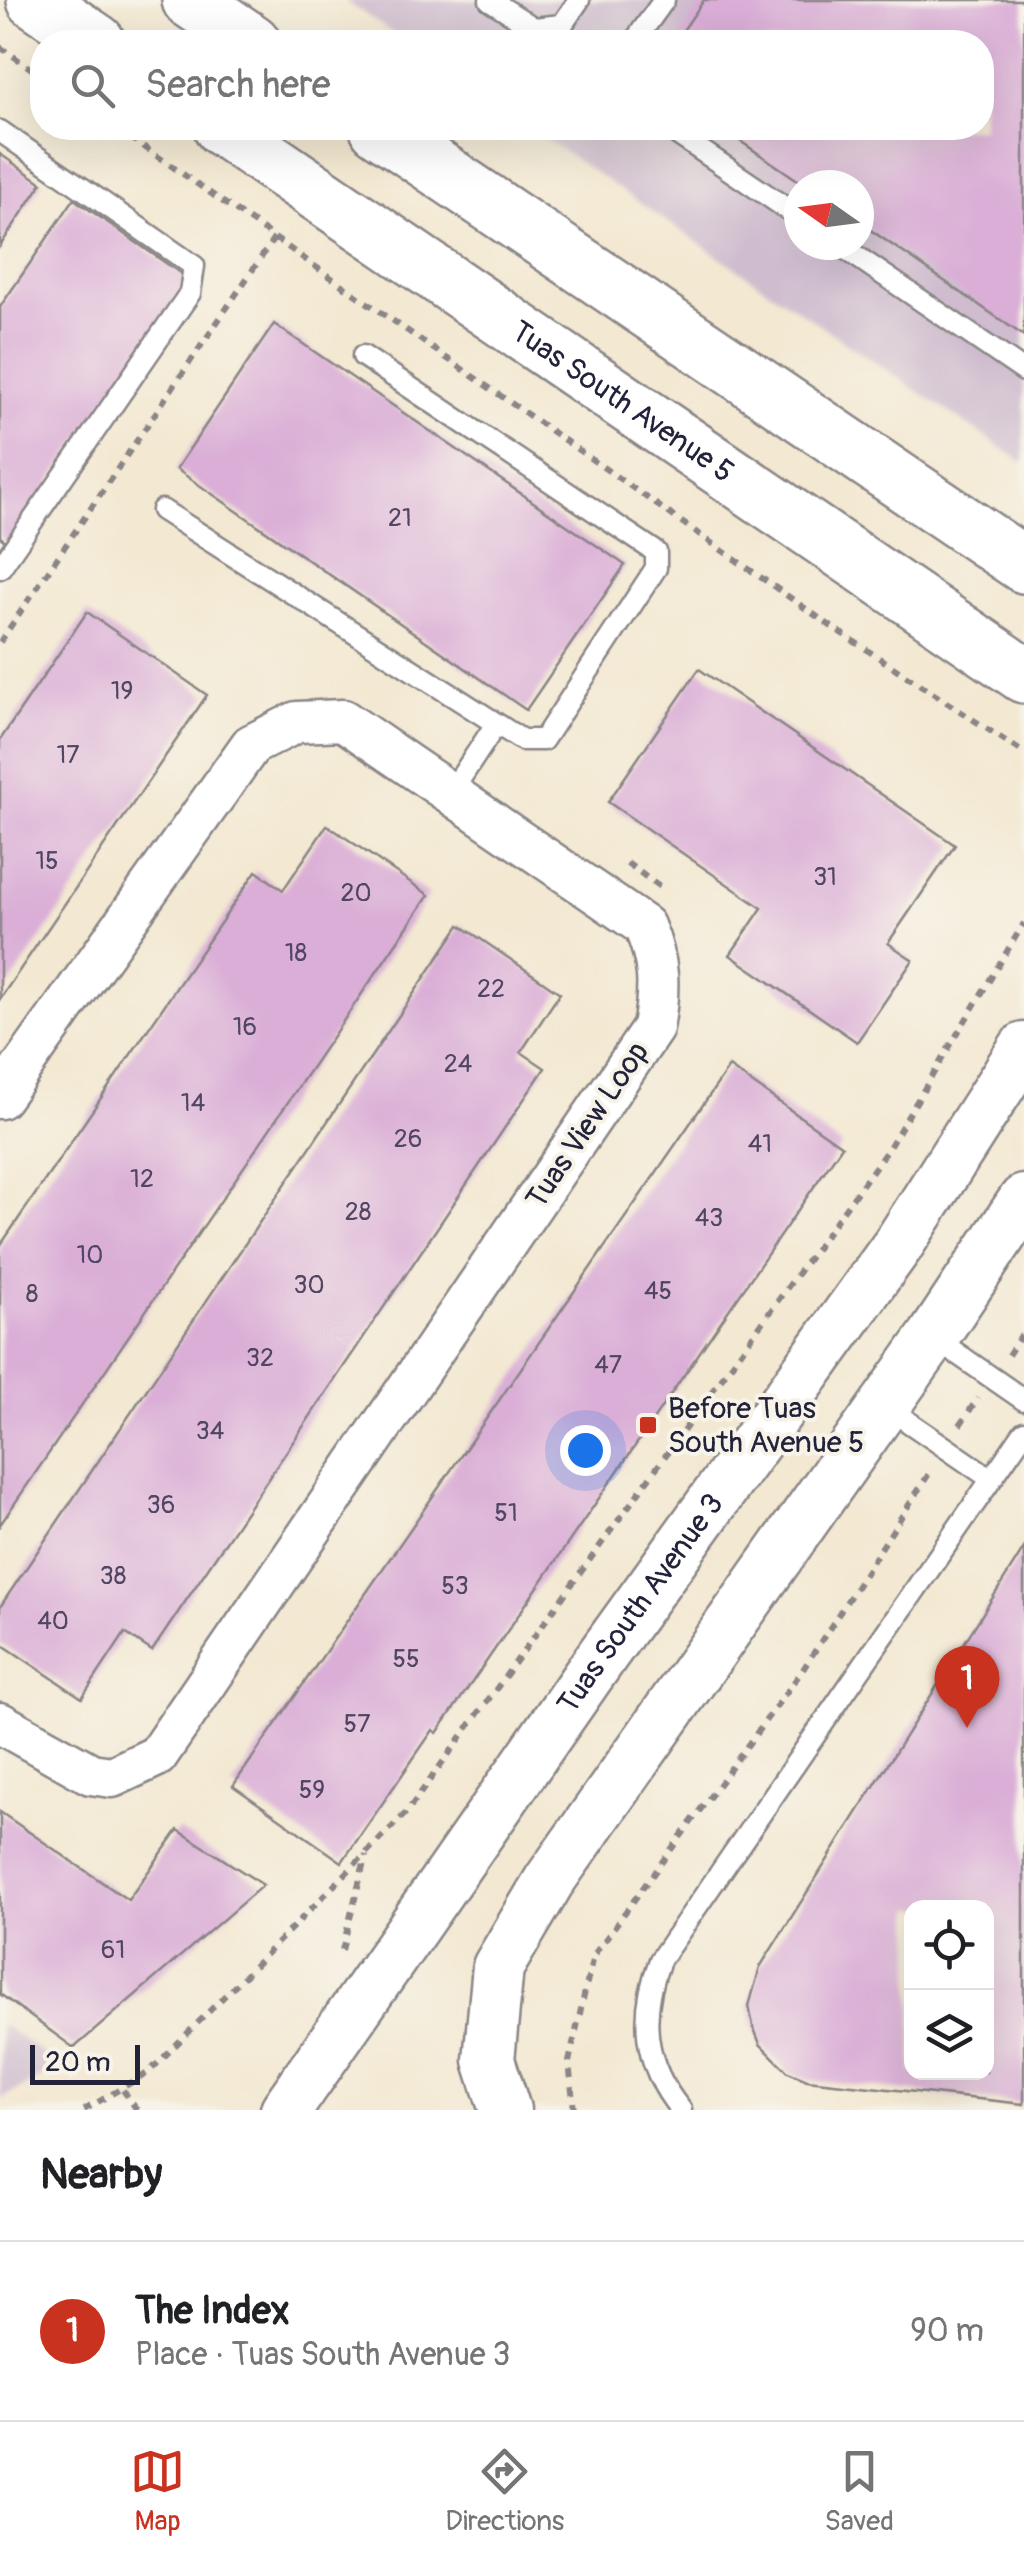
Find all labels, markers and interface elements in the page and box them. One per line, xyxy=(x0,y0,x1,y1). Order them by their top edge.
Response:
search box xyxy=(30,30,994,140)
icon: search xyxy=(65,58,120,113)
text: Search here xyxy=(145,61,331,109)
north arrow xyxy=(784,170,874,260)
street label: Tuas South Avenue 5 xyxy=(504,313,741,491)
house number: 21 xyxy=(388,503,412,534)
house number: 19 xyxy=(111,676,133,707)
house number: 17 xyxy=(56,740,80,771)
house number: 15 xyxy=(35,846,59,877)
house number: 31 xyxy=(813,862,837,893)
house number: 20 xyxy=(340,878,372,909)
house number: 18 xyxy=(285,938,307,969)
house number: 22 xyxy=(477,974,505,1005)
house number: 16 xyxy=(233,1012,257,1043)
street label: Tuas View Loop xyxy=(518,1035,657,1216)
house number: 24 xyxy=(444,1049,472,1080)
house number: 14 xyxy=(181,1088,205,1119)
house number: 26 xyxy=(394,1124,422,1155)
house number: 41 xyxy=(748,1129,772,1160)
house number: 12 xyxy=(130,1164,154,1195)
house number: 28 xyxy=(345,1197,371,1228)
house number: 43 xyxy=(695,1203,723,1234)
house number: 10 xyxy=(77,1240,103,1271)
house number: 30 xyxy=(293,1270,325,1301)
house number: 45 xyxy=(644,1276,672,1307)
house number: 8 xyxy=(26,1279,38,1310)
house number: 32 xyxy=(246,1343,274,1374)
house number: 47 xyxy=(594,1350,622,1381)
place label: Before Tuas South Avenue 5 xyxy=(668,1390,864,1461)
marker: Before Tuas South Avenue 5 xyxy=(637,1414,659,1436)
house number: 34 xyxy=(196,1416,224,1447)
your location xyxy=(560,1425,611,1476)
street label: Tuas South Avenue 3 xyxy=(549,1487,732,1721)
house number: 36 xyxy=(147,1490,175,1521)
house number: 51 xyxy=(494,1498,518,1529)
house number: 38 xyxy=(100,1561,126,1592)
house number: 53 xyxy=(441,1571,469,1602)
house number: 40 xyxy=(37,1606,69,1637)
house number: 55 xyxy=(392,1644,420,1675)
pin: 1 xyxy=(934,1646,1000,1728)
house number: 57 xyxy=(344,1709,370,1740)
house number: 59 xyxy=(299,1775,325,1806)
map controls xyxy=(904,1900,994,2080)
button: locate xyxy=(904,1900,994,1990)
house number: 61 xyxy=(101,1935,125,1966)
button: layers xyxy=(904,1990,994,2080)
scale bar xyxy=(30,2040,140,2084)
text: 20 m xyxy=(45,2045,111,2080)
text: Nearby xyxy=(40,2149,162,2201)
text: The Index xyxy=(135,2287,290,2335)
text: 1 xyxy=(66,2311,79,2351)
text: 90 m xyxy=(910,2311,984,2351)
text: Place · Tuas South Avenue 3 xyxy=(135,2335,510,2375)
tab: Map xyxy=(130,2444,185,2539)
tab: Directions xyxy=(445,2444,564,2539)
tab: Saved xyxy=(824,2444,894,2539)

